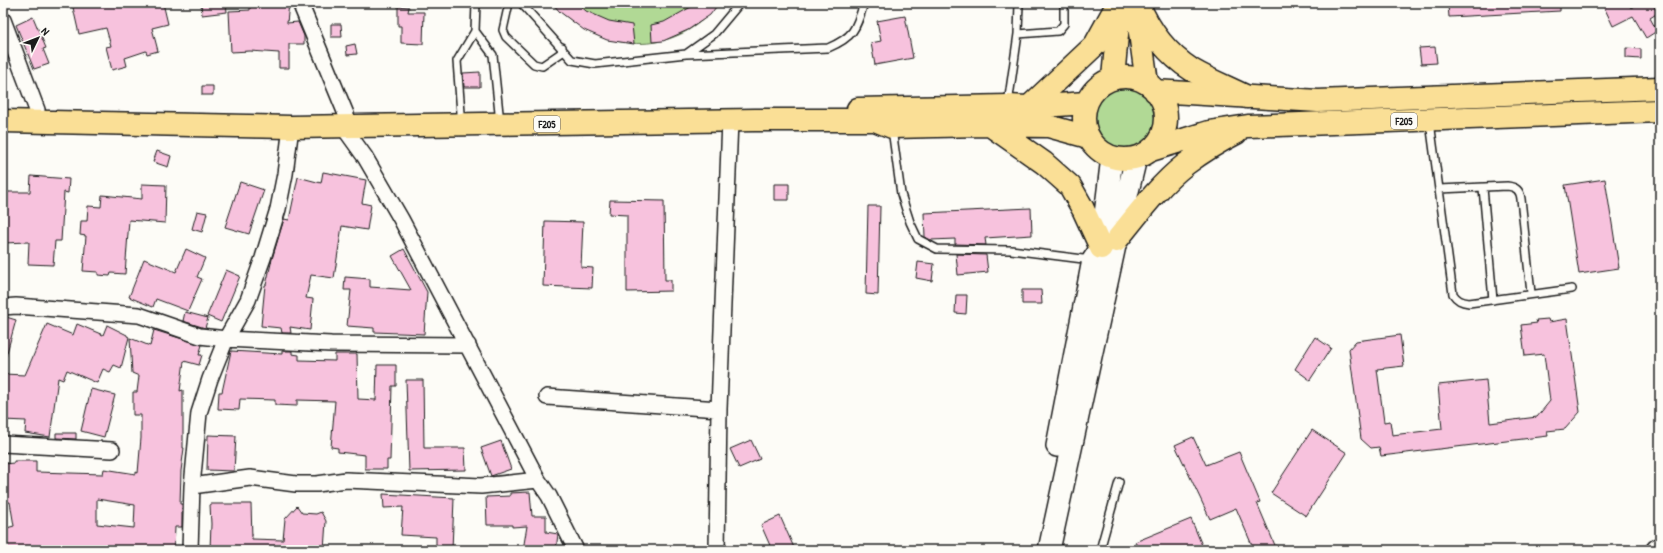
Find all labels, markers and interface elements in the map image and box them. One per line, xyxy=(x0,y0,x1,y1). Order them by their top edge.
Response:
north arrow xyxy=(18,18,58,58)
text: N xyxy=(38,24,53,38)
road number: F205 xyxy=(1391,113,1417,129)
road number: F205 xyxy=(534,116,560,132)

